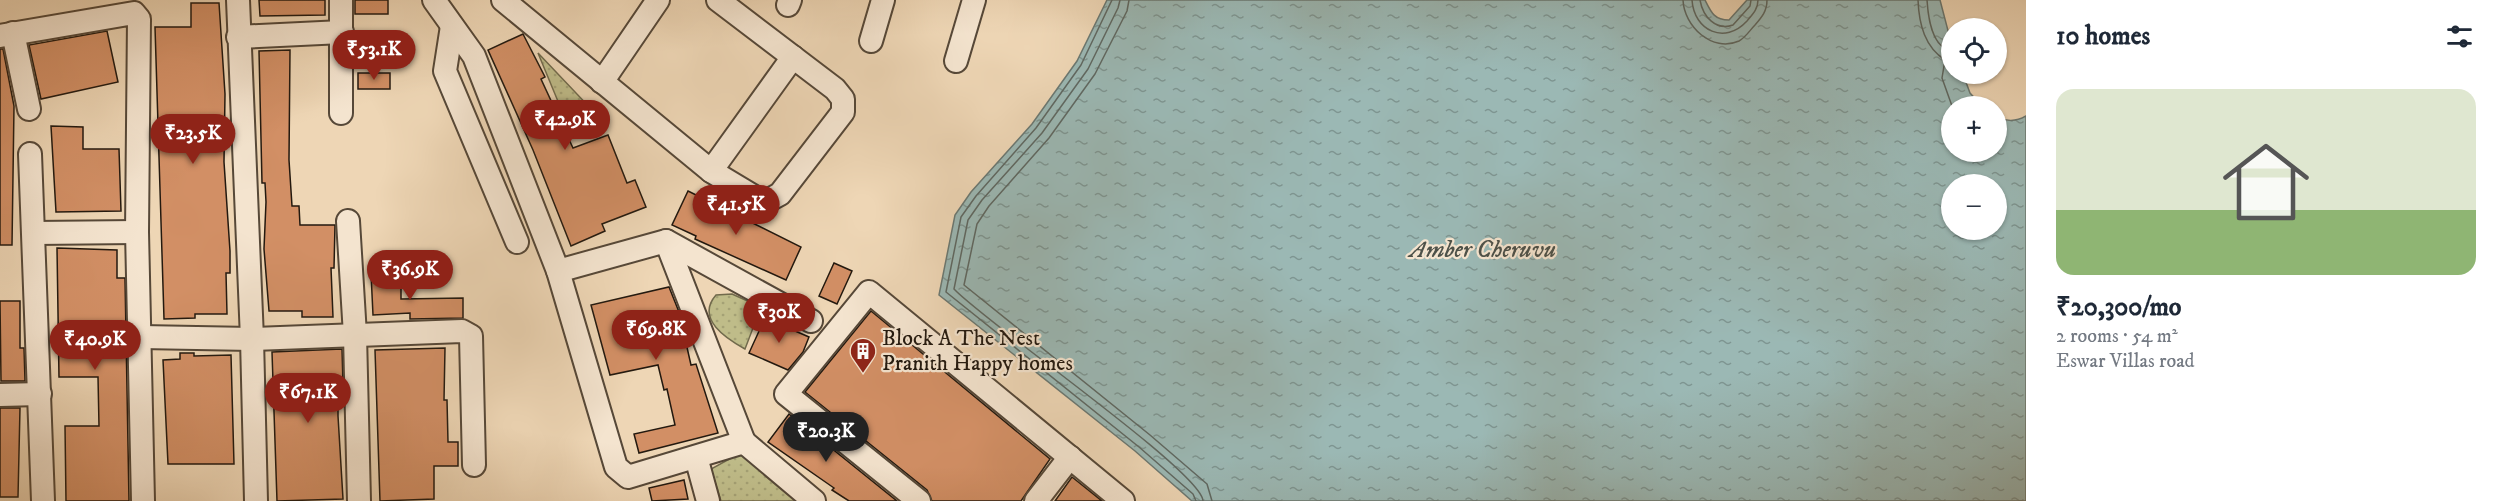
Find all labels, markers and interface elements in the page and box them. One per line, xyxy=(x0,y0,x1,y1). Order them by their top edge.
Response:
map controls xyxy=(1941,18,2007,240)
button: locate xyxy=(1941,18,2007,84)
text: 10 homes xyxy=(2056,20,2150,53)
icon: filters xyxy=(2443,20,2476,53)
pin: ₹53.1K xyxy=(325,30,423,81)
text: ₹53.1K xyxy=(347,37,401,62)
button: + xyxy=(1941,96,2007,162)
pin: ₹42.9K xyxy=(516,100,614,151)
text: ₹42.9K xyxy=(534,107,596,132)
pin: ₹23.5K xyxy=(144,114,242,165)
text: ₹23.5K xyxy=(164,121,222,146)
icon: home xyxy=(2212,128,2320,236)
button: − xyxy=(1941,174,2007,240)
pin: ₹41.5K xyxy=(687,185,785,236)
text: ₹41.5K xyxy=(707,192,765,217)
water label: Amber Cheruvu xyxy=(1407,235,1556,265)
pin: ₹36.9K xyxy=(361,250,459,301)
text: ₹36.9K xyxy=(381,257,439,282)
text: ₹20,300/mo xyxy=(2056,291,2182,324)
pin: ₹30K xyxy=(743,293,815,344)
text: ₹30K xyxy=(757,300,801,325)
pin: ₹69.8K xyxy=(607,310,705,361)
text: ₹69.8K xyxy=(626,317,686,342)
pin: ₹40.9K xyxy=(46,320,144,371)
text: 2 rooms · 54 m² xyxy=(2056,324,2178,349)
place label: Block A The Nest Pranith Happy homes xyxy=(882,325,1073,377)
text: ₹40.9K xyxy=(64,327,126,352)
building icon: Block A The Nest Pranith Happy homes xyxy=(848,336,878,374)
text: Eswar Villas road xyxy=(2056,349,2195,374)
pin: ₹67.1K xyxy=(259,373,357,424)
text: ₹67.1K xyxy=(279,380,337,405)
pin: ₹20.3K xyxy=(777,412,875,463)
text: ₹20.3K xyxy=(797,419,855,444)

